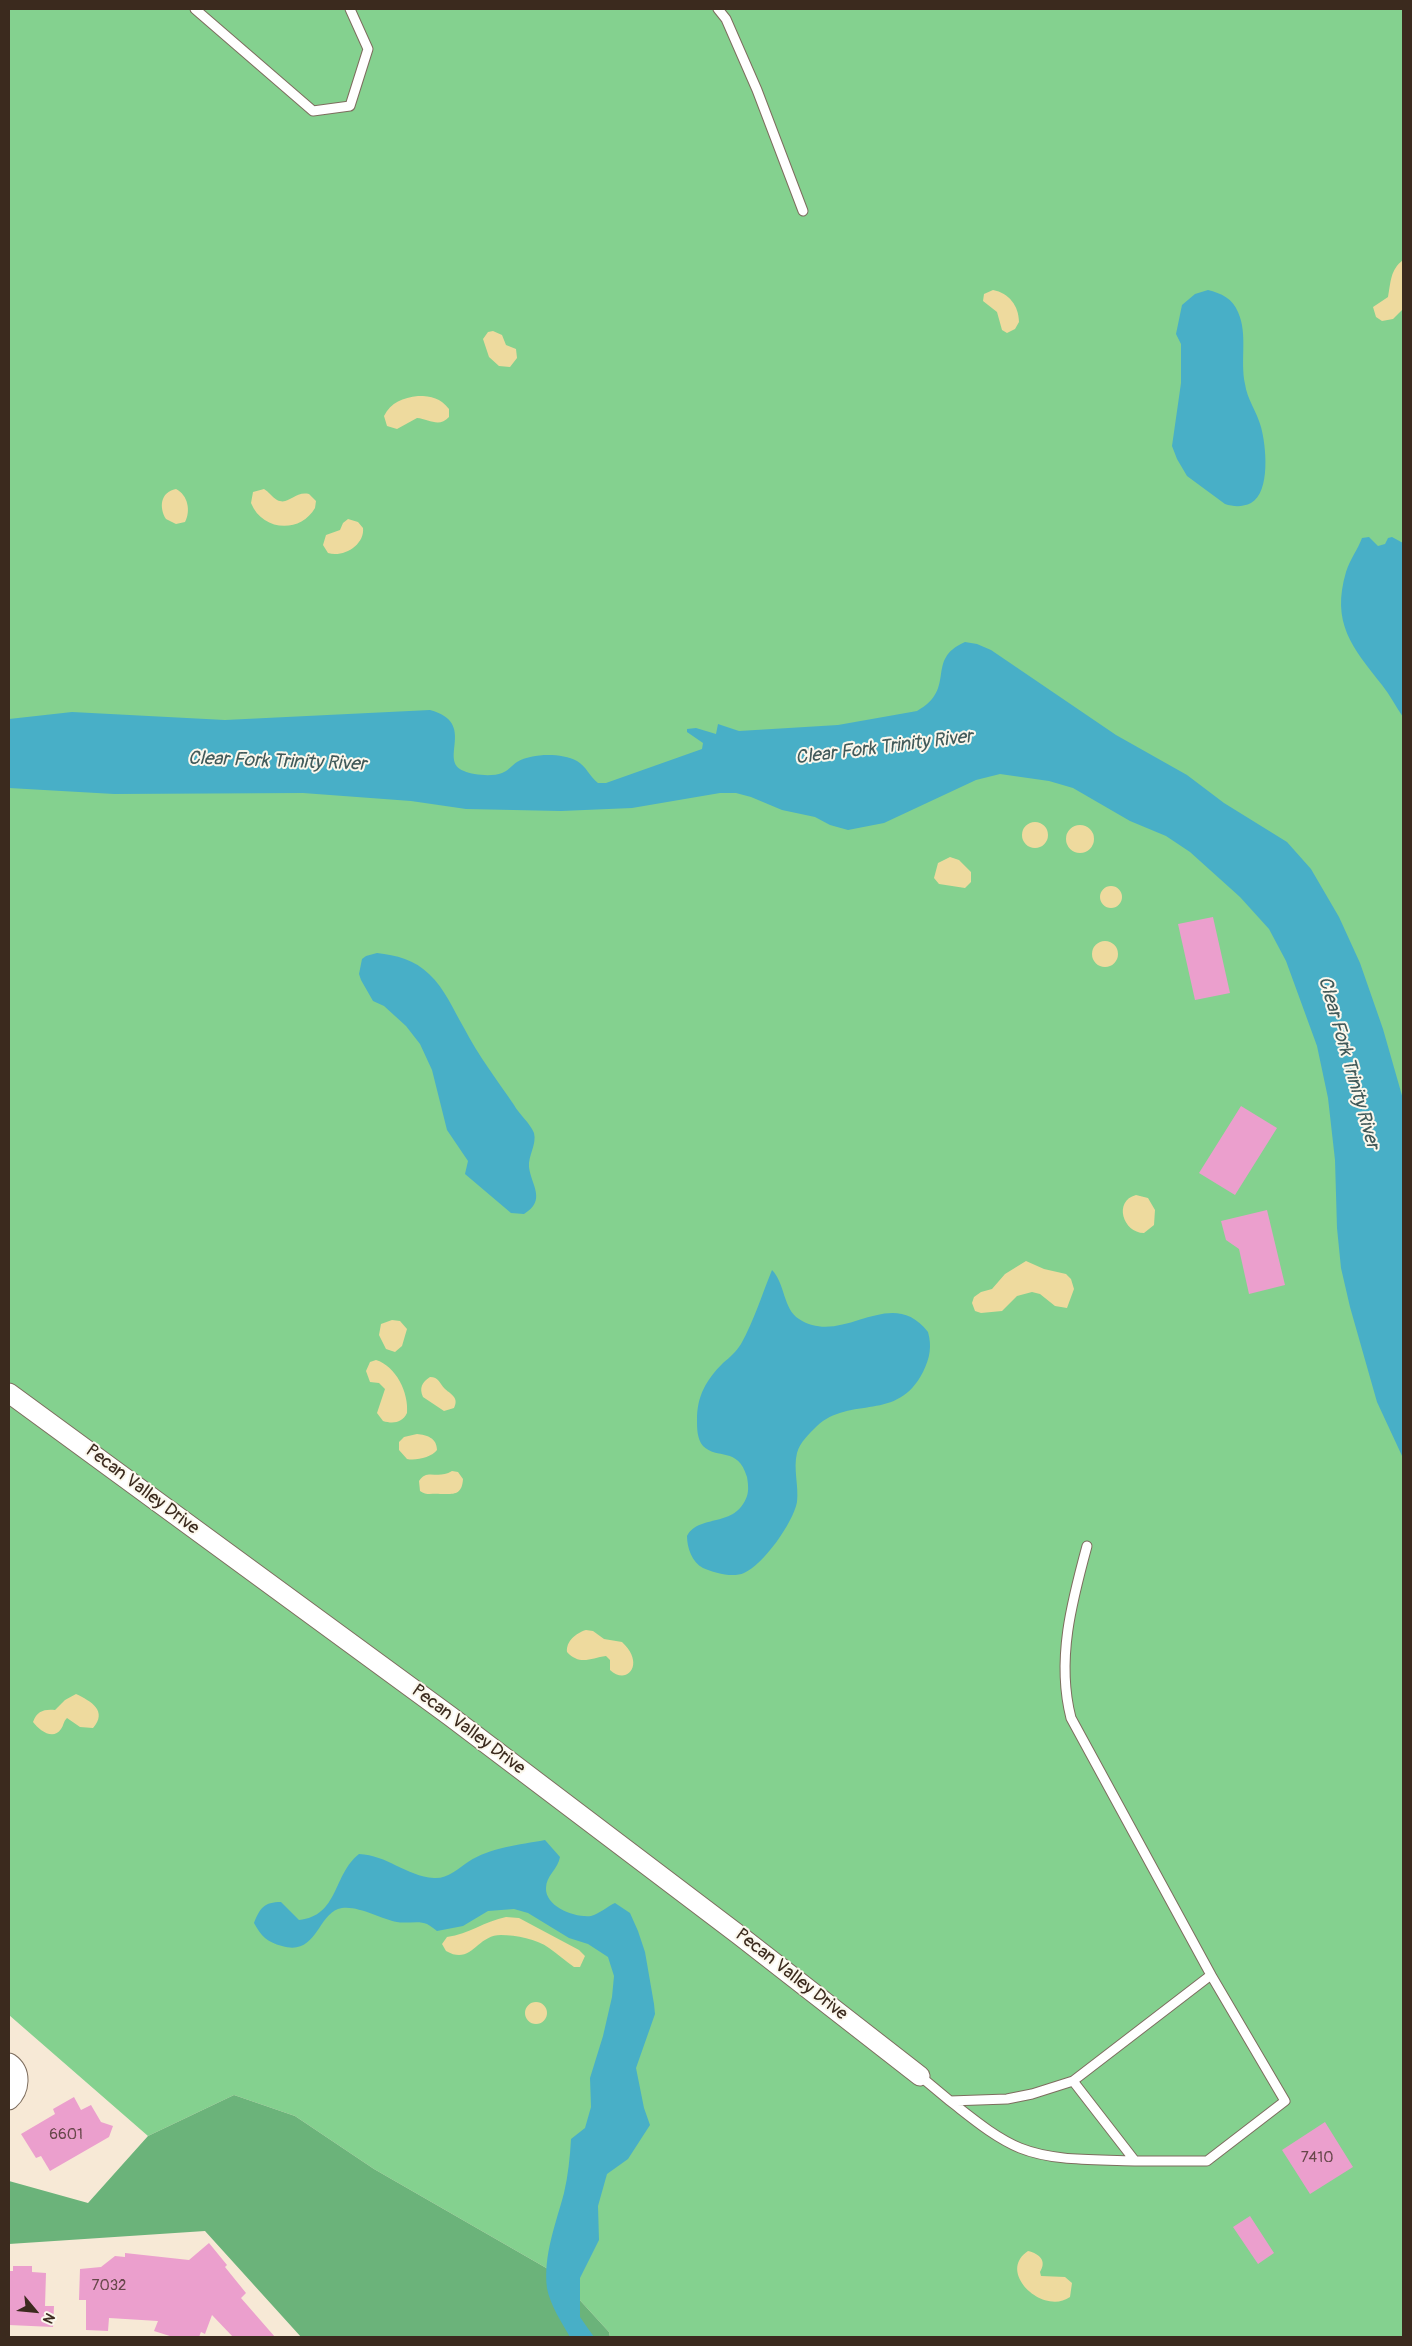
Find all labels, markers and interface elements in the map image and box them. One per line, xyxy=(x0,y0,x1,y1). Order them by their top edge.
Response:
water label: Clear Fork Trinity River xyxy=(794,726,974,770)
water label: Clear Fork Trinity River xyxy=(187,747,367,777)
water label: Clear Fork Trinity River xyxy=(1312,974,1384,1152)
street label: Pecan Valley Drive xyxy=(81,1440,203,1540)
street label: Pecan Valley Drive xyxy=(407,1680,529,1780)
street label: Pecan Valley Drive xyxy=(731,1924,851,2026)
house number: 6601 xyxy=(49,2126,83,2144)
house number: 7410 xyxy=(1301,2149,1333,2167)
house number: 7032 xyxy=(92,2277,126,2295)
north arrow xyxy=(10,2286,60,2336)
text: N xyxy=(39,2310,58,2326)

